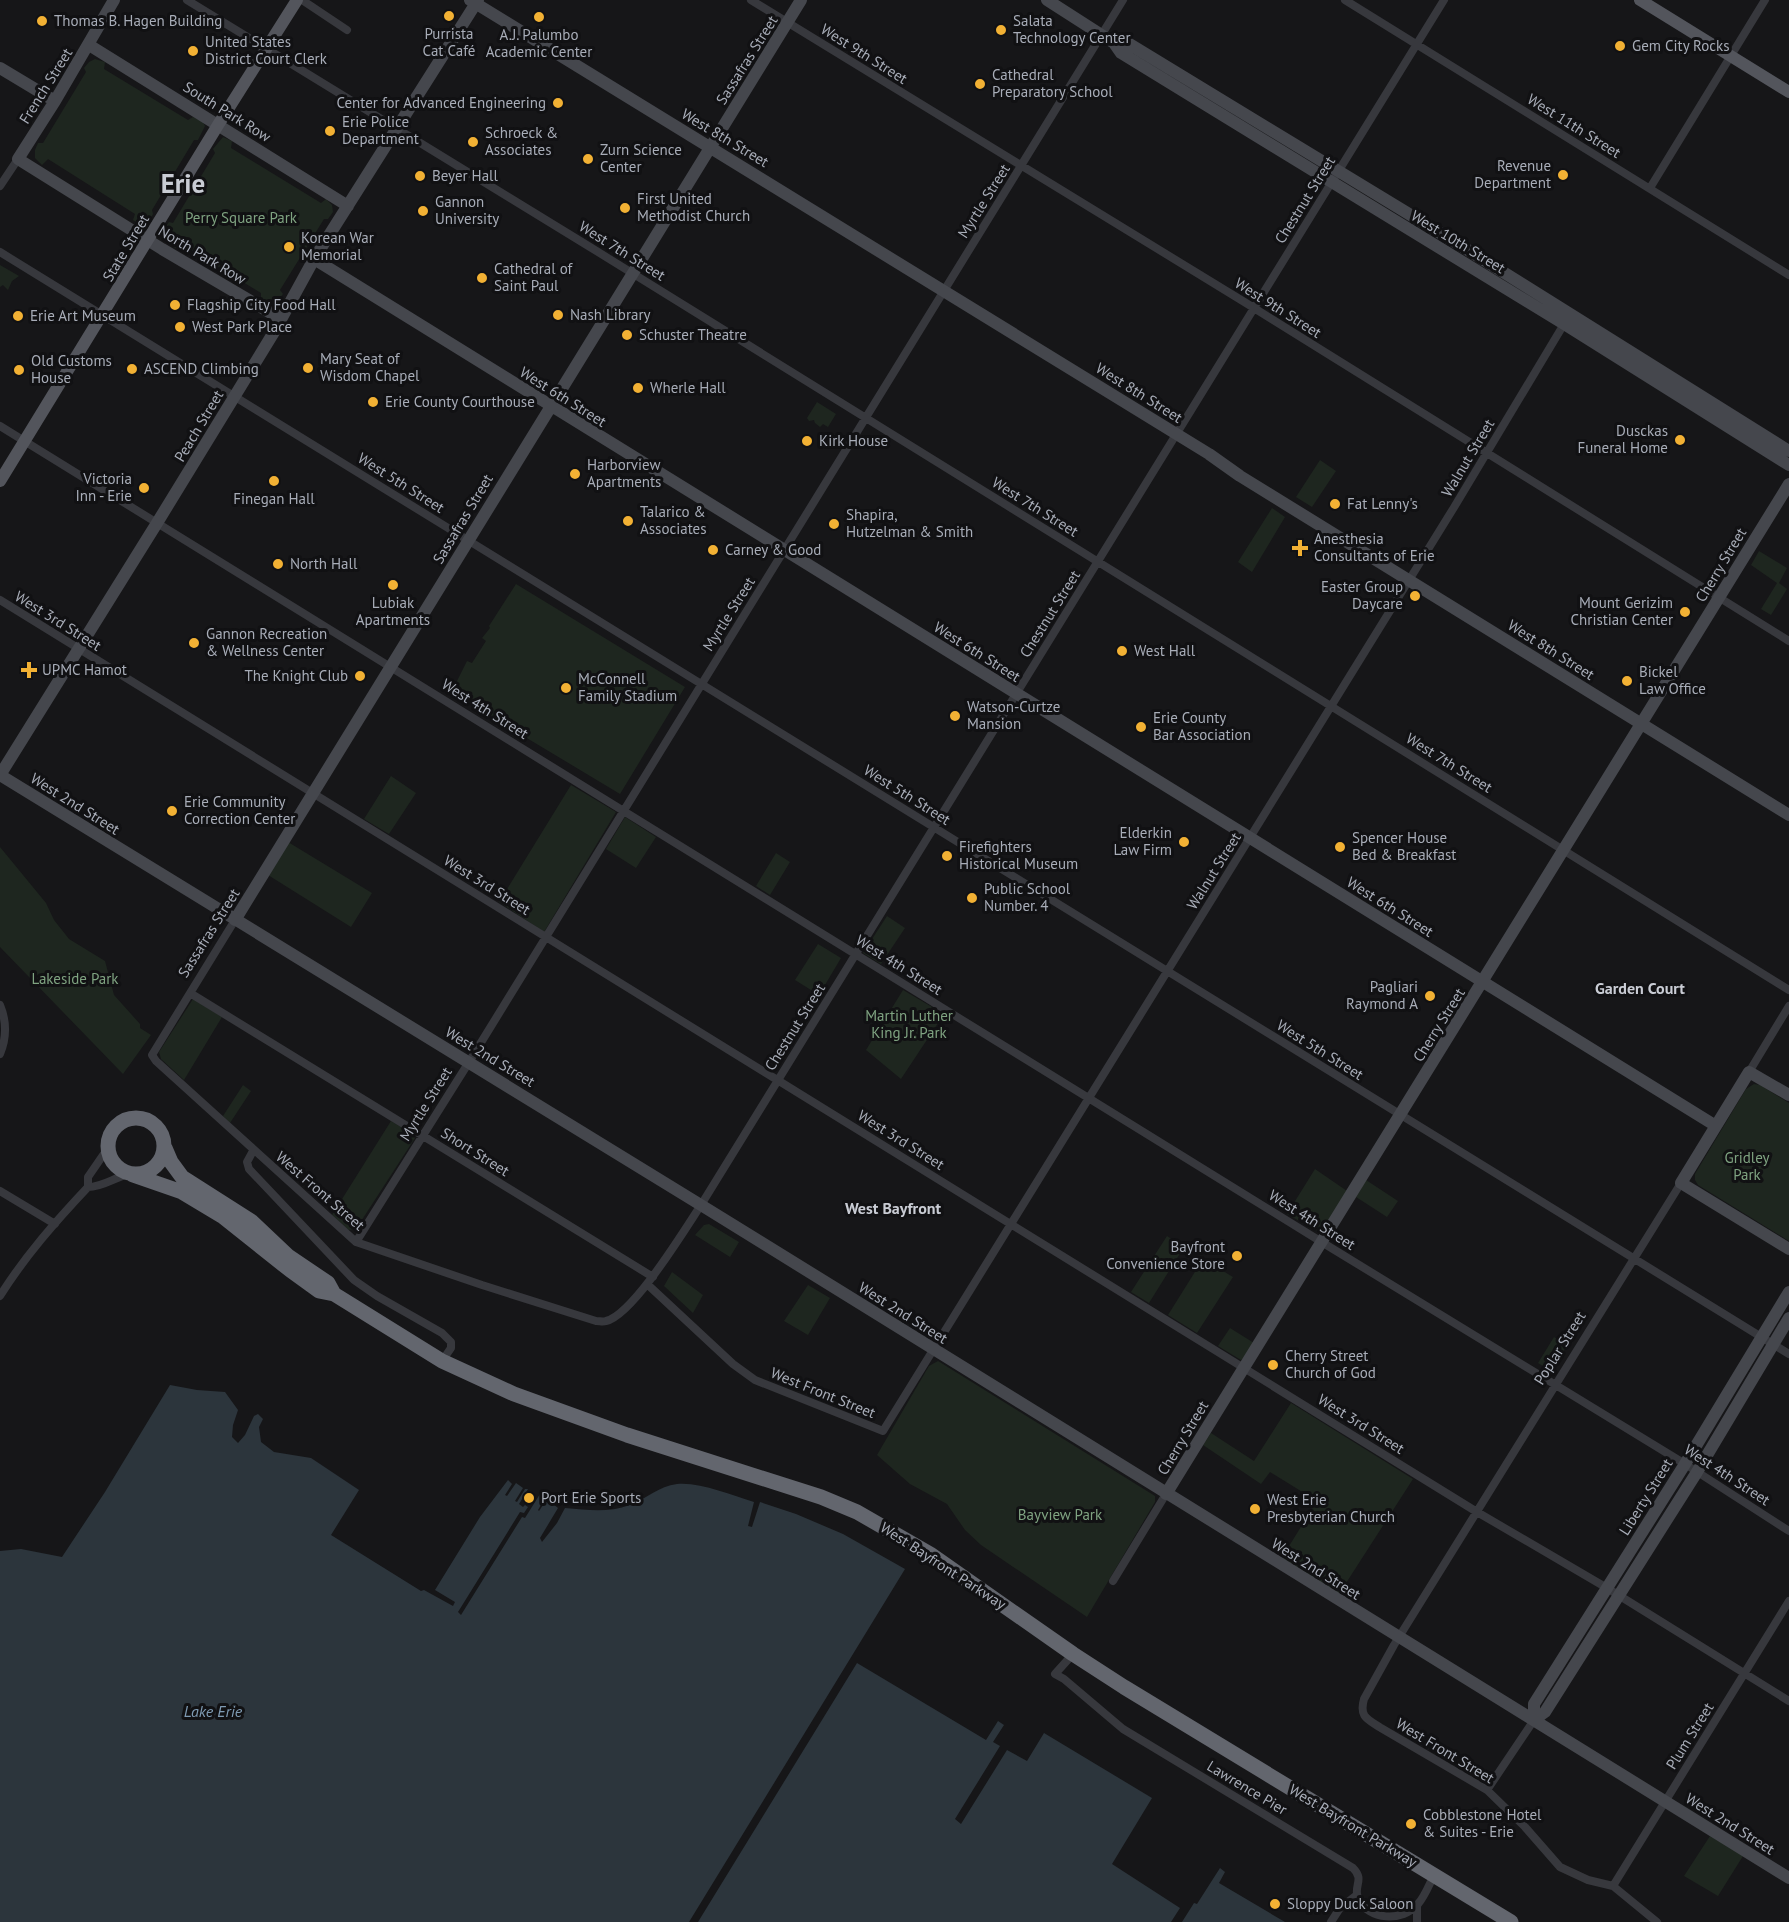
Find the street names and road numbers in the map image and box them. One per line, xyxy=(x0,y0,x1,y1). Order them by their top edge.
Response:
street label: Sassafras Street xyxy=(712,12,782,108)
street label: West 9th Street xyxy=(817,19,911,88)
street label: French Street xyxy=(15,44,76,127)
street label: South Park Row xyxy=(180,77,275,146)
street label: West 11th Street xyxy=(1524,89,1625,162)
street label: West 8th Street xyxy=(678,104,772,171)
street label: Chestnut Street xyxy=(1270,153,1339,247)
street label: Myrtle Street xyxy=(953,160,1014,241)
street label: West 10th Street xyxy=(1408,206,1509,277)
street label: State Street xyxy=(98,211,153,285)
street label: West 7th Street xyxy=(576,216,669,285)
street label: North Park Row xyxy=(155,221,250,288)
street label: West 9th Street xyxy=(1231,273,1325,342)
street label: West 8th Street xyxy=(1092,358,1186,427)
street label: West 6th Street xyxy=(516,362,610,431)
street label: Peach Street xyxy=(170,386,227,465)
street label: Walnut Street xyxy=(1437,415,1498,500)
street label: West 5th Street xyxy=(354,448,448,517)
street label: Sassafras Street xyxy=(428,470,497,567)
street label: West 7th Street xyxy=(989,472,1082,541)
street label: Cherry Street xyxy=(1691,524,1750,605)
street label: Chestnut Street xyxy=(1015,567,1084,661)
street label: Myrtle Street xyxy=(698,573,759,654)
street label: West 3rd Street xyxy=(11,586,105,655)
street label: West 8th Street xyxy=(1504,615,1598,684)
street label: West 6th Street xyxy=(930,617,1024,686)
street label: West 4th Street xyxy=(438,674,532,743)
street label: West 7th Street xyxy=(1403,728,1496,797)
street label: West 5th Street xyxy=(860,760,954,829)
street label: West 2nd Street xyxy=(27,769,123,839)
street label: Walnut Street xyxy=(1182,829,1245,913)
street label: West 3rd Street xyxy=(440,850,534,919)
street label: West 6th Street xyxy=(1343,872,1437,941)
street label: Sassafras Street xyxy=(174,885,244,981)
street label: West 4th Street xyxy=(852,930,946,999)
street label: Chestnut Street xyxy=(760,980,829,1074)
street label: Cherry Street xyxy=(1408,984,1469,1065)
street label: West 5th Street xyxy=(1273,1015,1367,1084)
street label: West 2nd Street xyxy=(442,1022,539,1091)
street label: Myrtle Street xyxy=(395,1063,456,1144)
street label: West 3rd Street xyxy=(854,1105,948,1174)
street label: Short Street xyxy=(438,1123,513,1180)
street label: West Front Street xyxy=(272,1147,369,1234)
street label: West 4th Street xyxy=(1265,1185,1359,1254)
street label: West 2nd Street xyxy=(855,1278,951,1348)
street label: Poplar Street xyxy=(1529,1307,1590,1388)
street label: West Front Street xyxy=(768,1363,878,1422)
street label: West 3rd Street xyxy=(1314,1389,1408,1458)
street label: Cherry Street xyxy=(1153,1397,1212,1478)
street label: West 4th Street xyxy=(1681,1440,1774,1509)
street label: Liberty Street xyxy=(1614,1455,1677,1539)
street label: West Bayfront Parkway xyxy=(877,1518,1010,1613)
street label: West 2nd Street xyxy=(1268,1534,1364,1604)
street label: Plum Street xyxy=(1662,1699,1718,1773)
street label: West Front Street xyxy=(1393,1714,1498,1787)
street label: Lawrence Pier xyxy=(1204,1756,1291,1819)
street label: West Bayfront Parkway xyxy=(1286,1780,1421,1871)
street label: West 2nd Street xyxy=(1682,1789,1778,1859)

